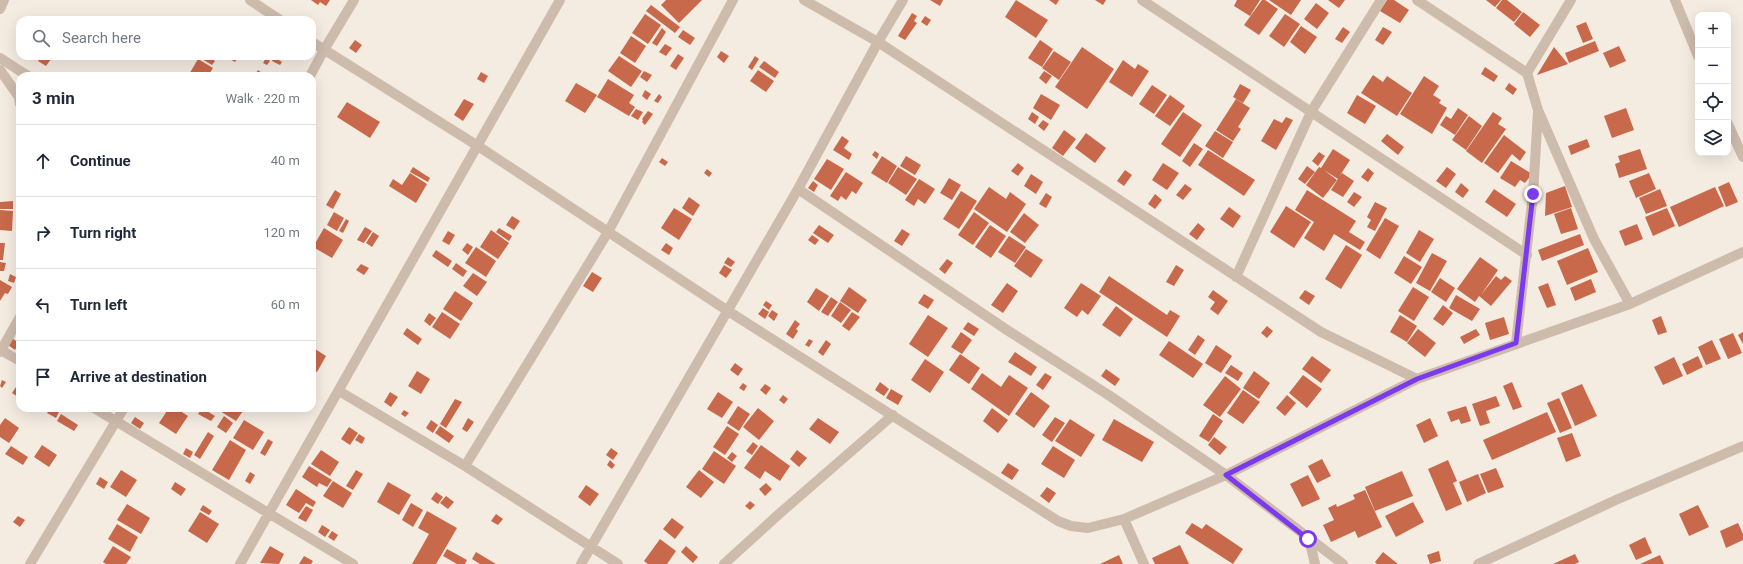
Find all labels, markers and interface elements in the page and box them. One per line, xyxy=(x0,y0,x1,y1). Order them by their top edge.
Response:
map controls xyxy=(1695,12,1731,156)
button: + xyxy=(1695,12,1731,48)
search box xyxy=(16,16,316,60)
icon: search xyxy=(30,27,52,49)
text: Search here xyxy=(62,29,141,47)
button: − xyxy=(1695,48,1731,84)
button: locate xyxy=(1695,84,1731,120)
text: 3 min xyxy=(32,88,75,108)
text: Walk · 220 m xyxy=(225,91,300,106)
button: layers xyxy=(1695,120,1731,156)
icon: ahead xyxy=(32,150,54,172)
text: Continue xyxy=(70,152,131,170)
text: 40 m xyxy=(271,153,300,168)
route end xyxy=(1524,185,1542,203)
icon: right xyxy=(32,222,54,244)
text: Turn right xyxy=(70,224,136,242)
text: 120 m xyxy=(263,225,300,240)
icon: left xyxy=(32,294,54,316)
text: Turn left xyxy=(70,296,127,314)
text: 60 m xyxy=(271,297,300,312)
icon: arrive xyxy=(32,366,54,388)
text: Arrive at destination xyxy=(70,368,207,386)
route start xyxy=(1299,530,1317,548)

